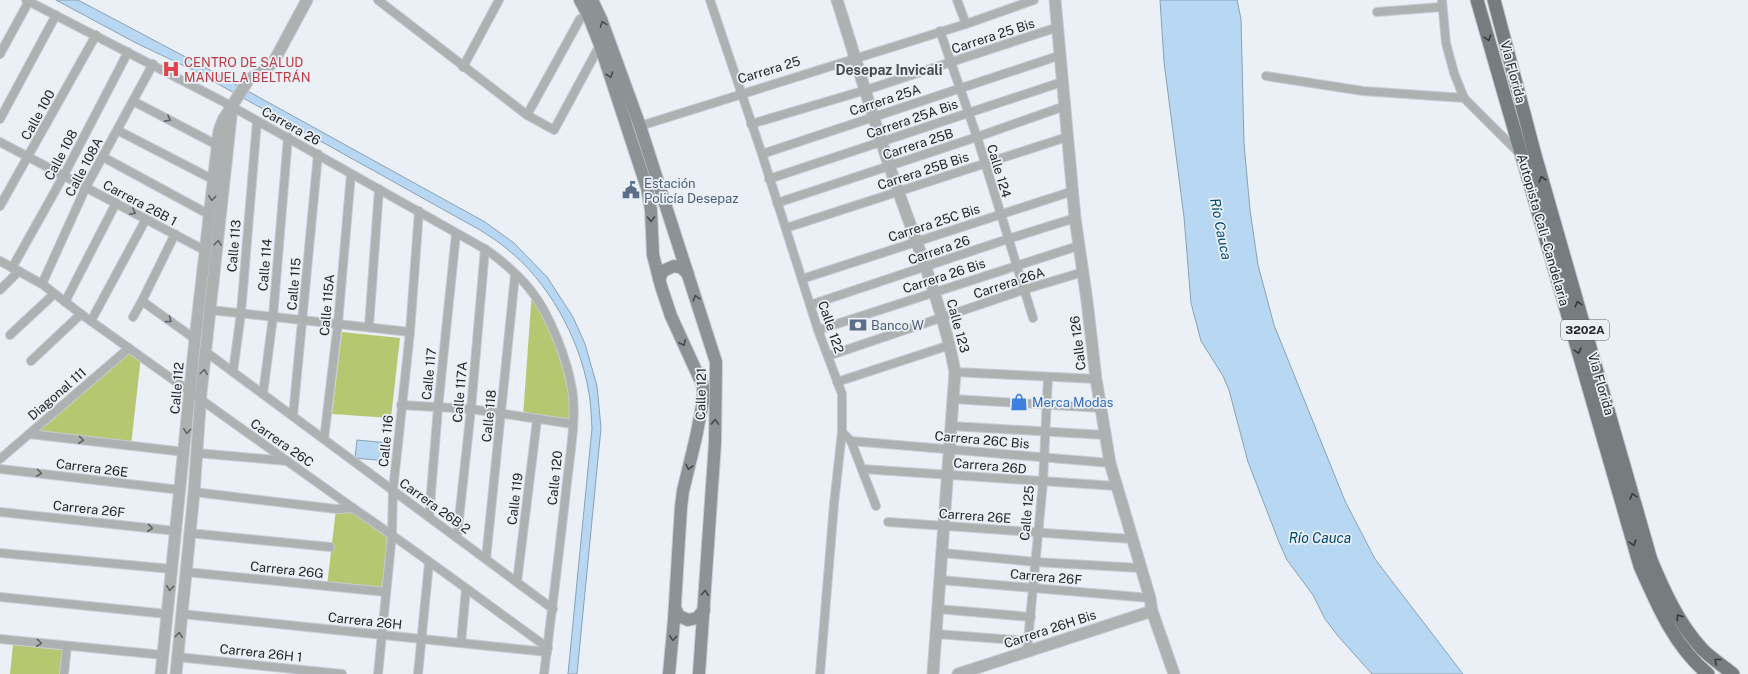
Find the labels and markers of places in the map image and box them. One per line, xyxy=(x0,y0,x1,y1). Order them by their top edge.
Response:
place label: CENTRO DE SALUD MANUELA BELTRÁN xyxy=(184,55,311,85)
hospital icon: CENTRO DE SALUD MANUELA BELTRÁN xyxy=(161,59,181,79)
place label: Estación Policía Desepaz xyxy=(644,176,738,206)
public building icon: Estación Policía Desepaz xyxy=(621,180,641,200)
bank icon: Banco W xyxy=(848,315,868,335)
place label: Banco W xyxy=(871,318,925,333)
shop icon: Merca Modas xyxy=(1009,392,1029,412)
place label: Merca Modas xyxy=(1032,395,1113,410)

